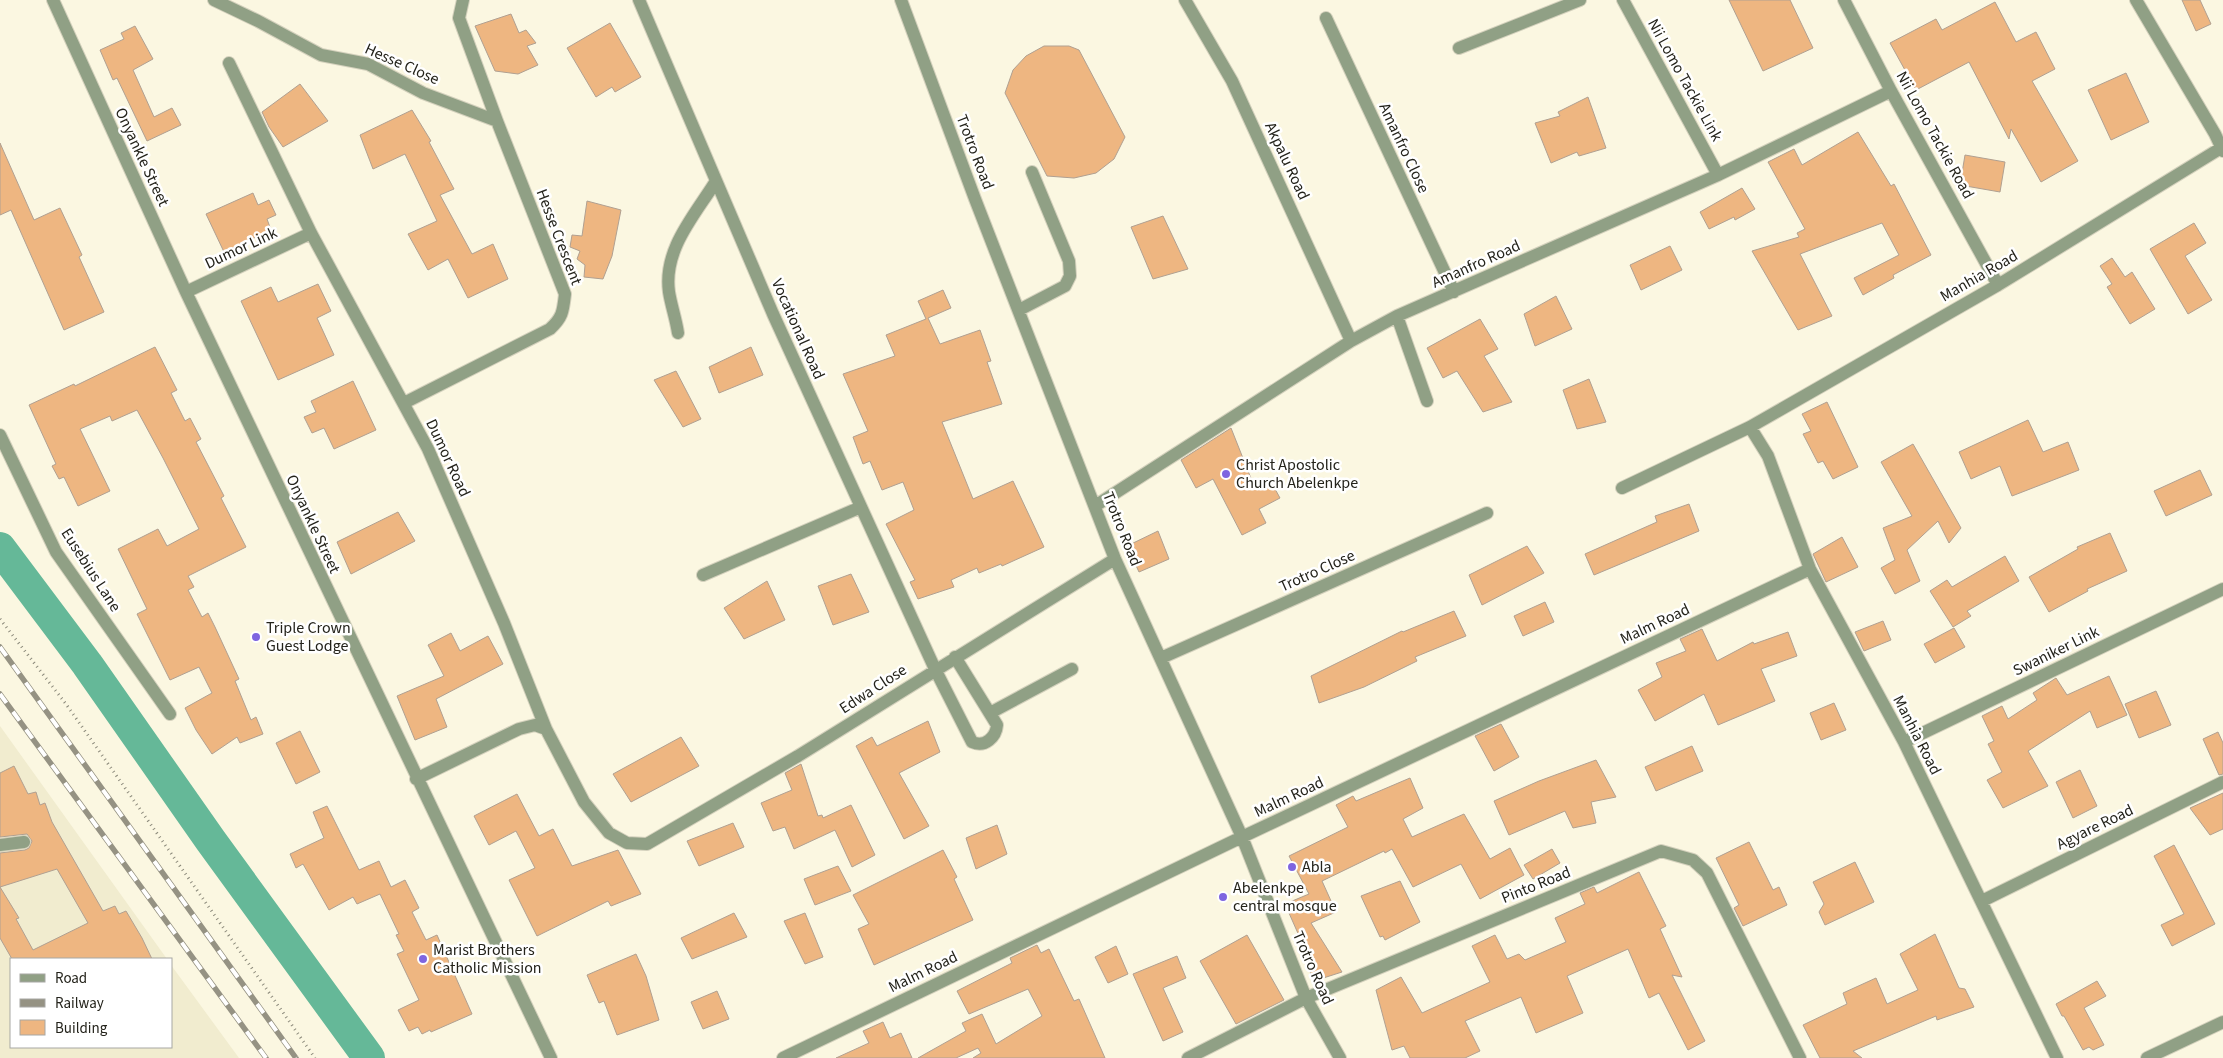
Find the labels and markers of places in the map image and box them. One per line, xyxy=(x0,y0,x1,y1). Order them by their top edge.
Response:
place label: Christ Apostolic Church Abelenkpe xyxy=(1236,454,1358,494)
marker: Christ Apostolic Church Abelenkpe xyxy=(1220,468,1232,480)
place label: Triple Crown Guest Lodge xyxy=(266,617,351,657)
marker: Triple Crown Guest Lodge xyxy=(250,631,262,643)
place label: Abla xyxy=(1302,856,1332,878)
marker: Abla xyxy=(1286,861,1298,873)
place label: Abelenkpe central mosque xyxy=(1233,877,1337,917)
marker: Abelenkpe central mosque xyxy=(1217,891,1229,903)
place label: Marist Brothers Catholic Mission xyxy=(433,939,542,979)
marker: Marist Brothers Catholic Mission xyxy=(417,953,429,965)

